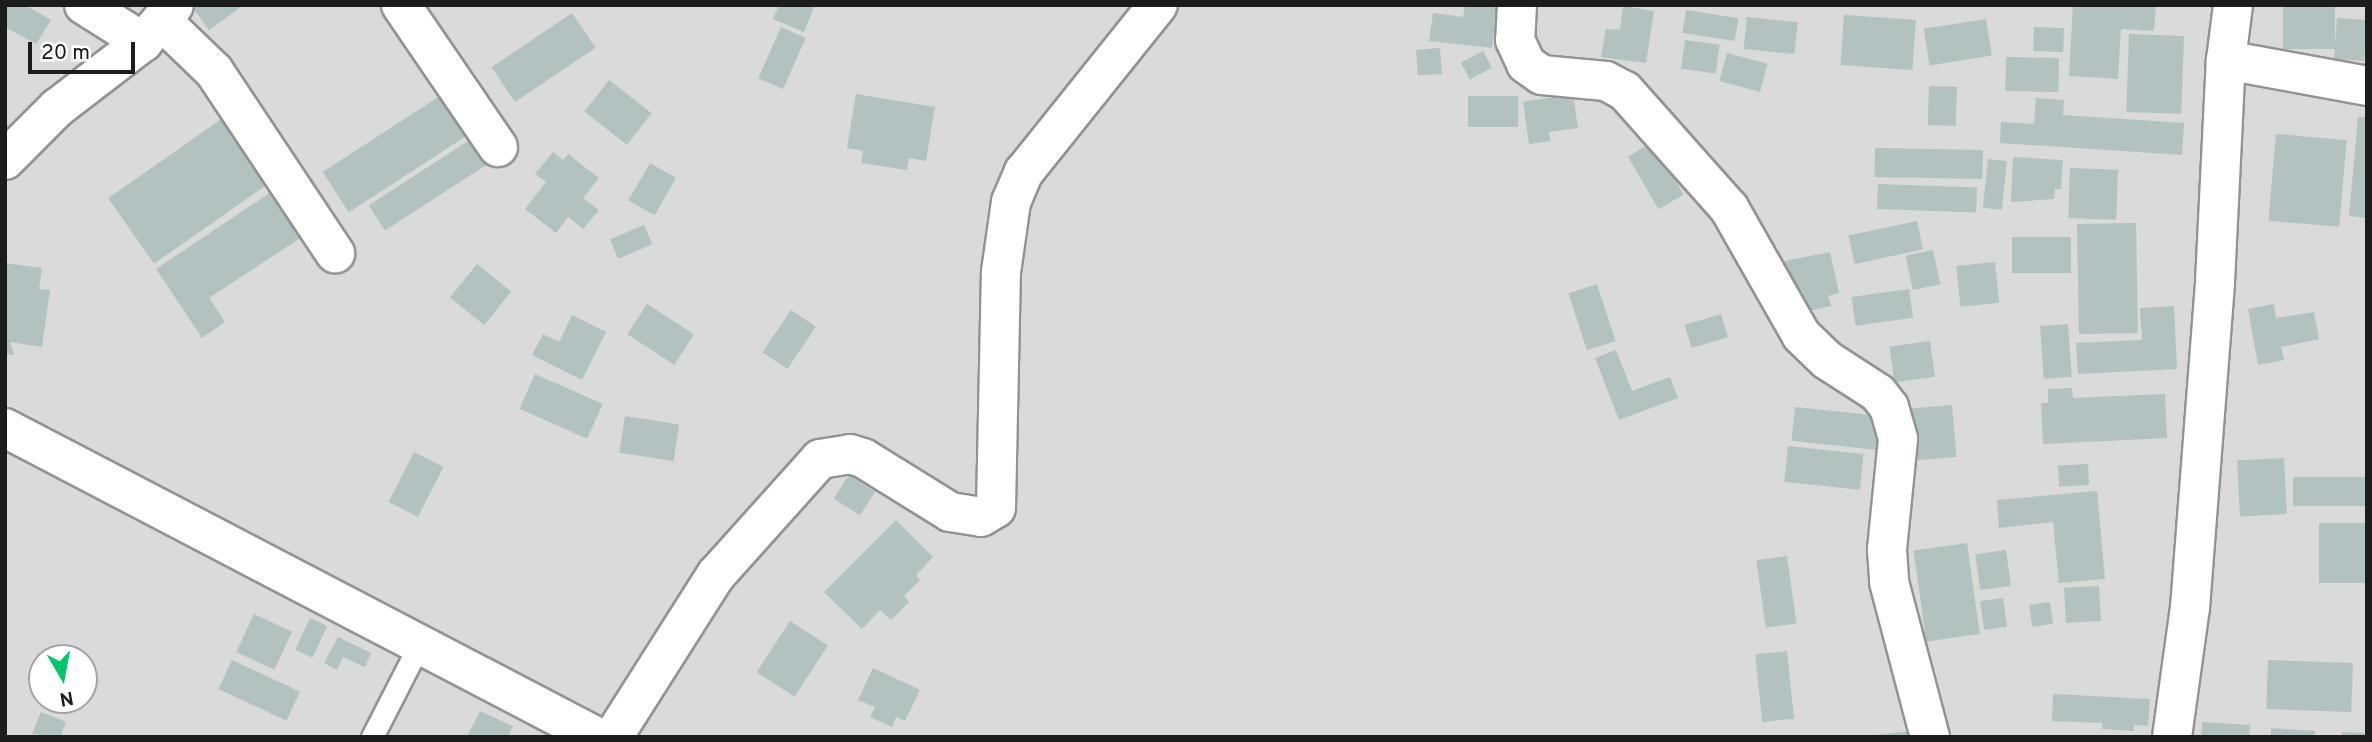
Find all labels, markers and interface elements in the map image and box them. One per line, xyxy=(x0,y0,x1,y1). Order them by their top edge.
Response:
scale bar xyxy=(32,28,138,72)
text: 20 m xyxy=(41,40,90,67)
north arrow xyxy=(28,644,98,714)
text: N xyxy=(57,685,75,711)

